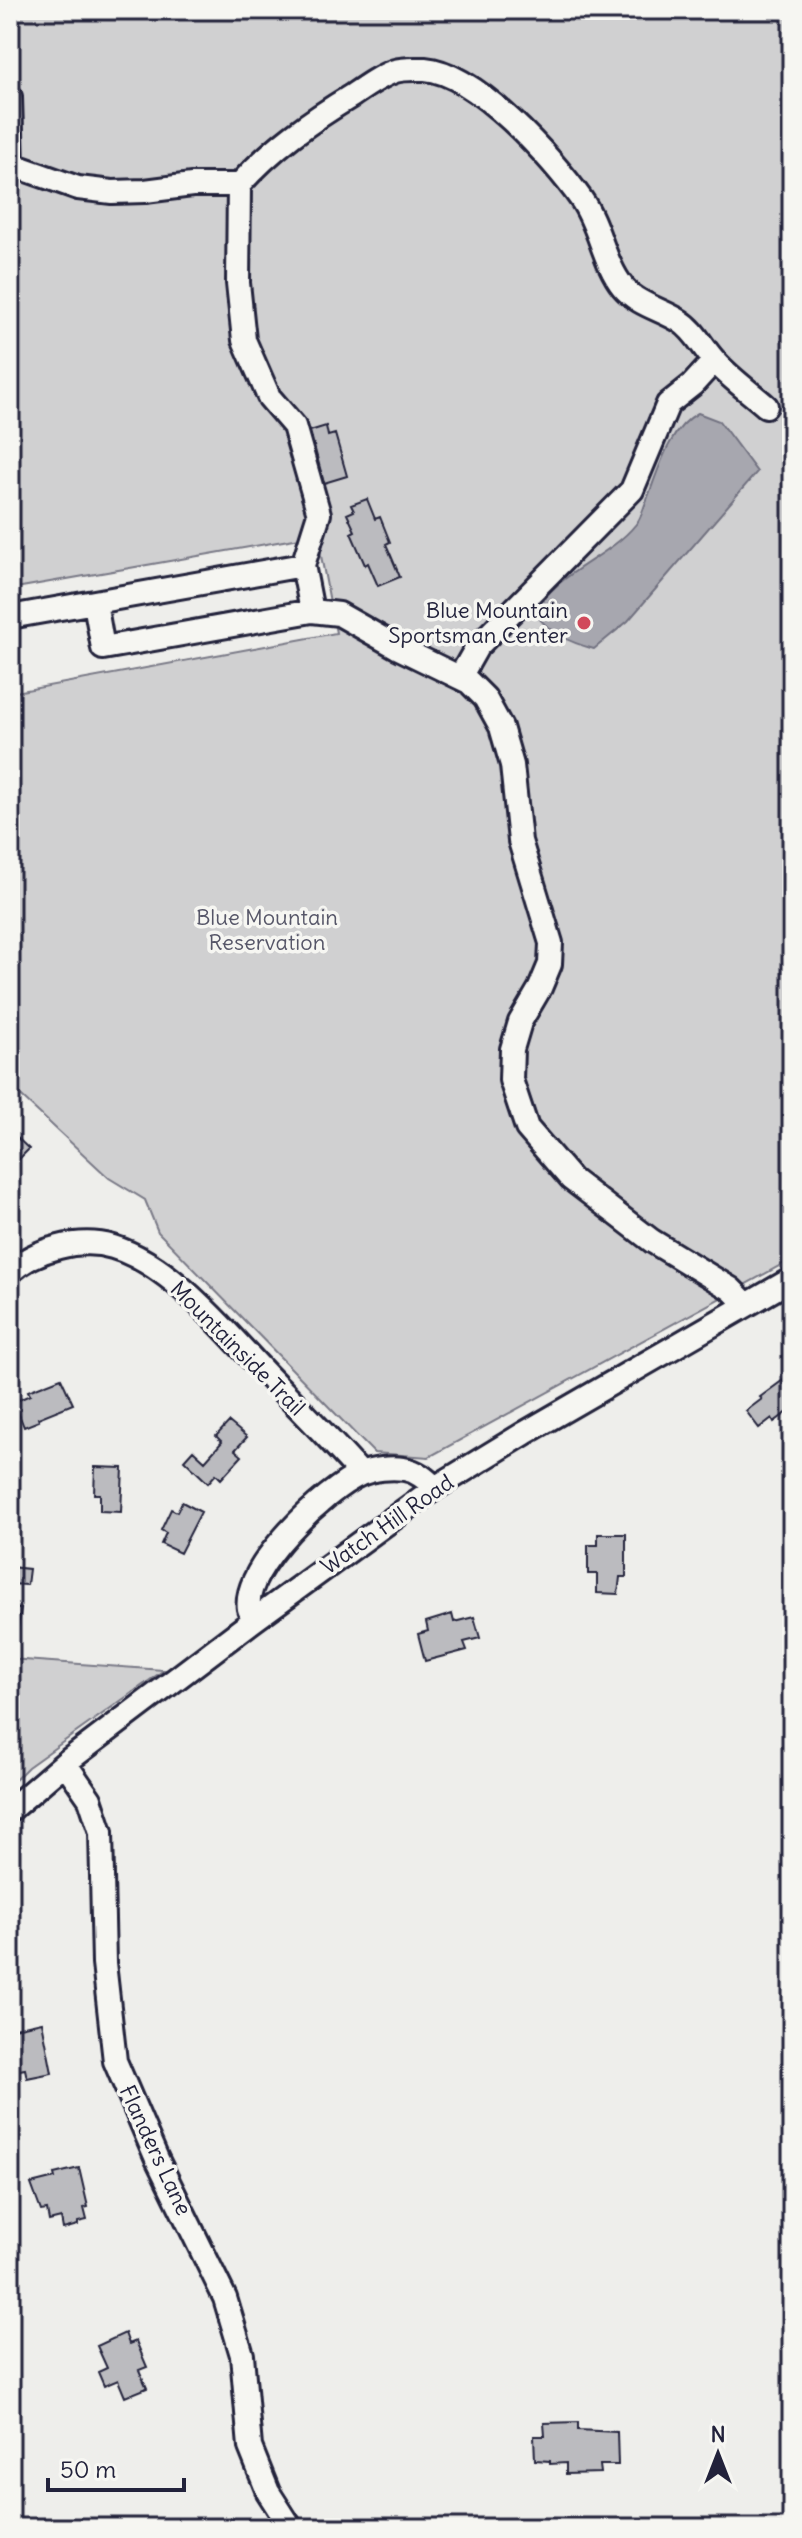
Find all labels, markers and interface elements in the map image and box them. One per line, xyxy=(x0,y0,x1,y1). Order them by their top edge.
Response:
place label: Blue Mountain Sportsman Center xyxy=(388,596,568,649)
marker: Blue Mountain Sportsman Center xyxy=(575,614,593,632)
park label: Blue Mountain Reservation xyxy=(196,903,338,956)
street label: Mountainside Trail xyxy=(165,1275,311,1421)
street label: Watch Hill Road xyxy=(315,1468,459,1580)
street label: Flanders Lane xyxy=(114,2080,198,2220)
north arrow xyxy=(678,2414,758,2494)
text: N xyxy=(710,2420,726,2448)
scale bar xyxy=(48,2442,184,2492)
text: 50 m xyxy=(60,2454,116,2484)

